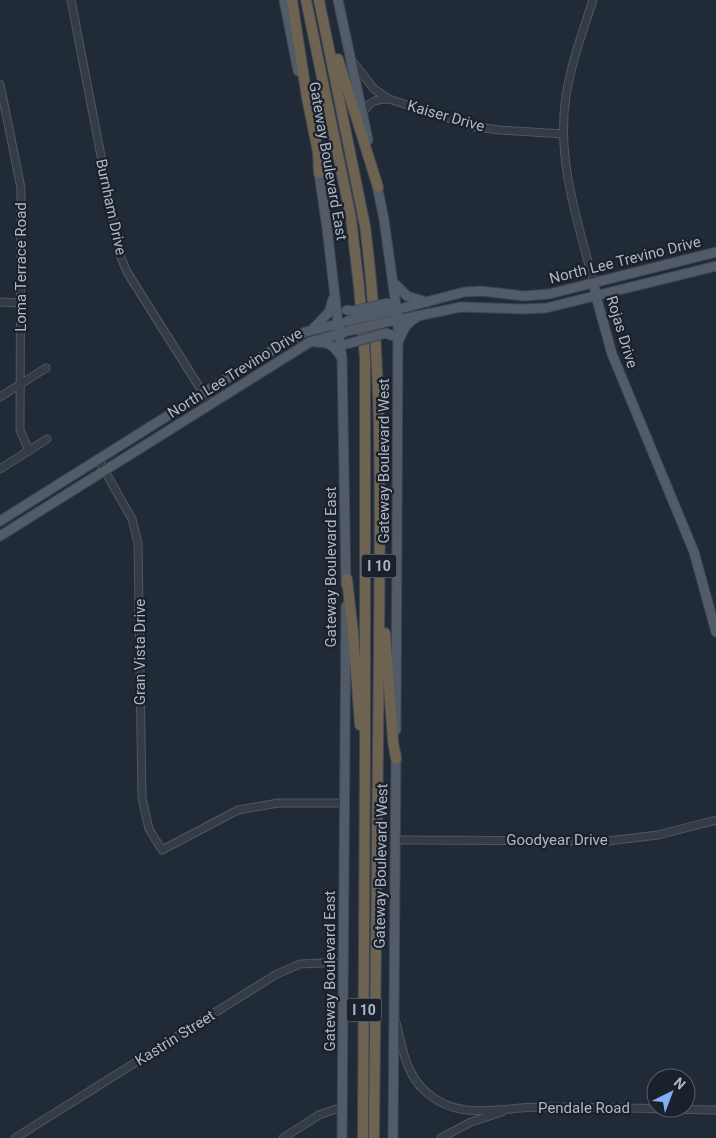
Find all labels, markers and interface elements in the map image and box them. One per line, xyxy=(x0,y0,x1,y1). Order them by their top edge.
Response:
street label: Gateway Boulevard East xyxy=(305,80,351,242)
street label: Kaiser Drive xyxy=(405,96,487,136)
street label: Burnham Drive xyxy=(92,157,130,257)
street label: Loma Terrace Road xyxy=(12,202,30,332)
street label: North Lee Trevino Drive xyxy=(547,232,703,288)
street label: Rojas Drive xyxy=(602,294,642,370)
street label: North Lee Trevino Drive xyxy=(164,324,306,422)
street label: Gateway Boulevard West xyxy=(375,378,393,544)
street label: Gateway Boulevard East xyxy=(322,486,340,647)
road number: I 10 xyxy=(362,554,396,578)
street label: Gran Vista Drive xyxy=(131,599,149,705)
street label: Gateway Boulevard West xyxy=(371,783,391,949)
street label: Goodyear Drive xyxy=(506,831,608,849)
street label: Gateway Boulevard East xyxy=(321,890,339,1051)
road number: I 10 xyxy=(346,998,382,1022)
street label: Kastrin Street xyxy=(132,1006,218,1070)
north arrow xyxy=(646,1068,696,1118)
text: N xyxy=(671,1074,689,1093)
street label: Pendale Road xyxy=(538,1099,630,1117)

